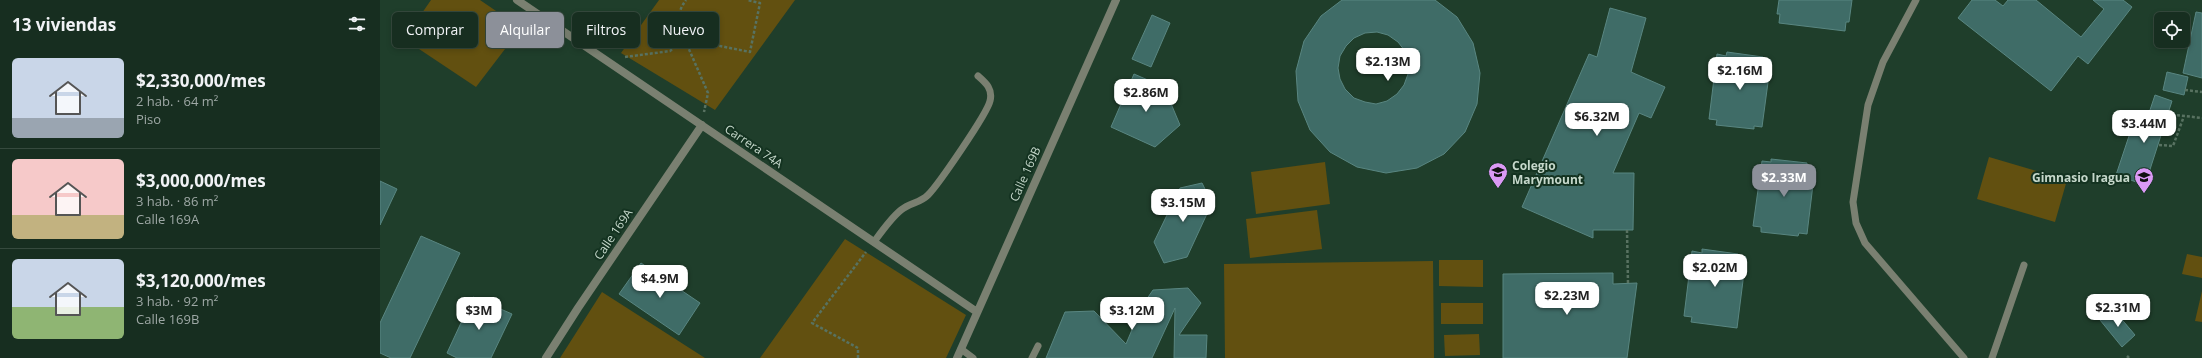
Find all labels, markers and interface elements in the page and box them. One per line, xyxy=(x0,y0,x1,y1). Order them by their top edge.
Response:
chip: Comprar xyxy=(392,12,478,48)
chip: Alquilar xyxy=(486,12,564,48)
chip: Filtros xyxy=(572,12,640,48)
chip: Nuevo xyxy=(648,12,719,48)
map controls xyxy=(2154,12,2190,48)
button: locate xyxy=(2154,12,2190,48)
text: 13 viviendas xyxy=(12,13,116,36)
icon: filters xyxy=(346,13,368,35)
pin: $2.13M xyxy=(1355,48,1421,82)
text: $2.13M xyxy=(1365,52,1411,70)
pin: $2.16M xyxy=(1707,57,1773,91)
text: $2.16M xyxy=(1717,61,1763,79)
text: $2,330,000/mes xyxy=(136,69,266,92)
icon: home xyxy=(44,74,92,122)
pin: $2.86M xyxy=(1113,79,1179,113)
text: $2.86M xyxy=(1123,83,1169,101)
text: 2 hab. · 64 m² xyxy=(136,92,218,110)
pin: $6.32M xyxy=(1564,103,1630,137)
text: $6.32M xyxy=(1574,107,1620,125)
text: Piso xyxy=(136,110,161,128)
pin: $3.44M xyxy=(2111,110,2177,144)
text: $3.44M xyxy=(2121,114,2167,132)
street label: Carrera 74A xyxy=(722,120,787,172)
street label: Calle 169B xyxy=(1005,144,1045,204)
place label: Colegio Marymount xyxy=(1512,157,1583,188)
school or university icon: Colegio Marymount xyxy=(1487,161,1509,189)
pin: $2.33M xyxy=(1751,164,1817,198)
school or university icon: Gimnasio Iragua xyxy=(2133,166,2155,194)
text: $2.33M xyxy=(1761,168,1807,186)
text: $3,000,000/mes xyxy=(136,169,266,192)
place label: Gimnasio Iragua xyxy=(2032,169,2130,186)
icon: home xyxy=(44,175,92,223)
pin: $3.15M xyxy=(1150,189,1216,223)
text: 3 hab. · 86 m² xyxy=(136,192,218,210)
text: $3.15M xyxy=(1160,193,1206,211)
street label: Calle 169A xyxy=(590,205,637,263)
text: Calle 169A xyxy=(136,210,199,228)
pin: $2.02M xyxy=(1682,254,1748,288)
text: $2.02M xyxy=(1692,258,1738,276)
pin: $4.9M xyxy=(632,265,688,299)
text: $3,120,000/mes xyxy=(136,269,266,292)
text: $4.9M xyxy=(641,269,679,287)
icon: home xyxy=(44,275,92,323)
pin: $2.23M xyxy=(1534,282,1600,316)
text: $2.23M xyxy=(1544,286,1590,304)
text: 3 hab. · 92 m² xyxy=(136,292,218,310)
pin: $2.31M xyxy=(2085,294,2151,328)
pin: $3M xyxy=(460,297,498,331)
pin: $3.12M xyxy=(1099,297,1165,331)
text: $2.31M xyxy=(2095,298,2141,316)
text: $3M xyxy=(465,301,493,319)
text: $3.12M xyxy=(1109,301,1155,319)
text: Calle 169B xyxy=(136,310,199,328)

